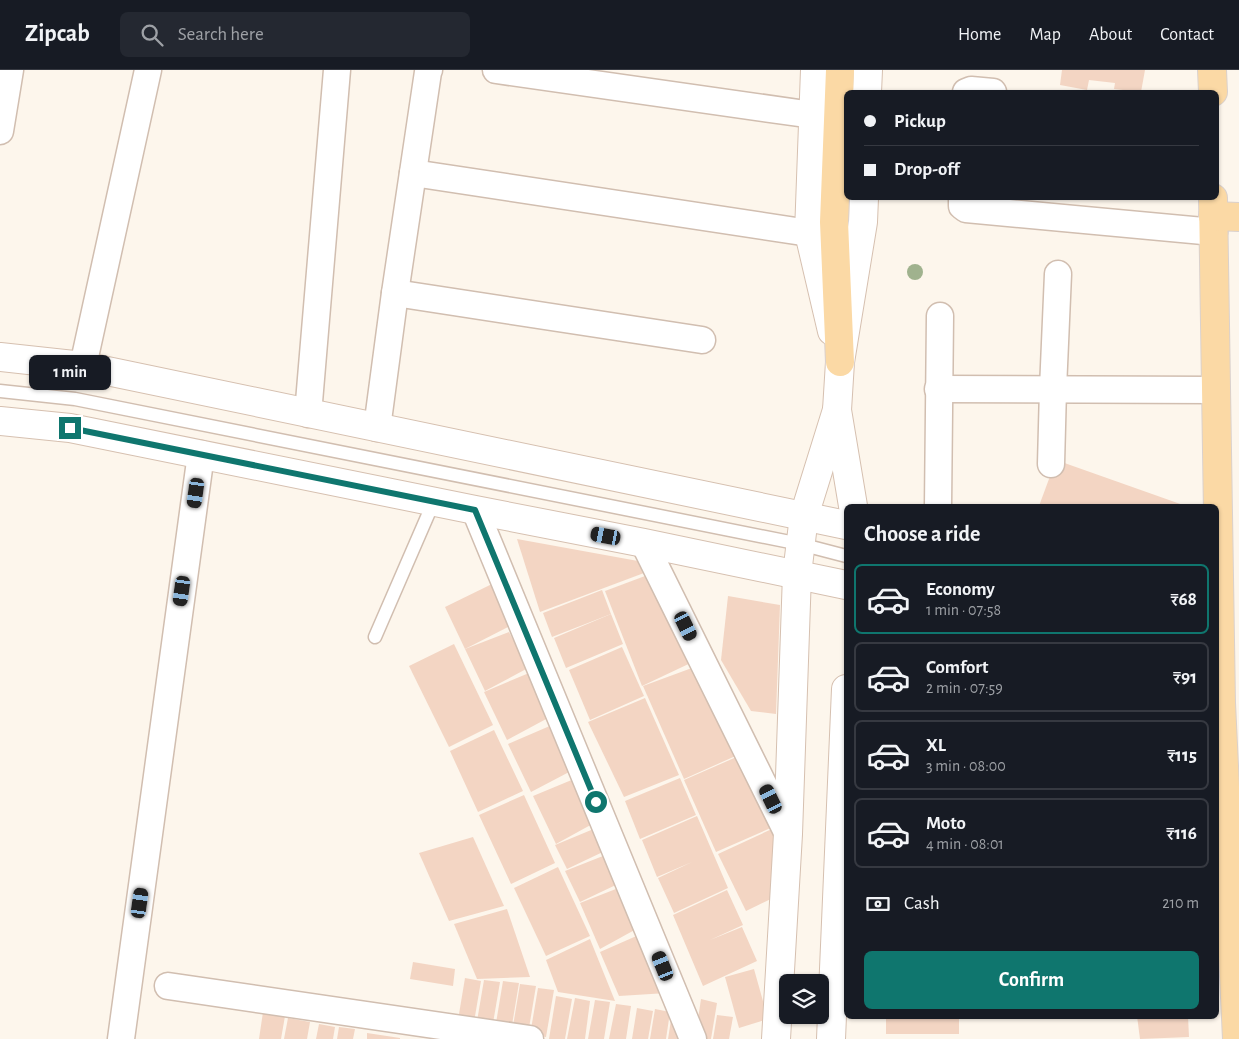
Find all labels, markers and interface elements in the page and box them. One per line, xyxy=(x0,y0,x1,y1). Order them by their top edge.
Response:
search box xyxy=(120,12,470,57)
icon: search xyxy=(138,21,166,49)
text: Zipcab xyxy=(25,22,90,46)
text: Search here xyxy=(178,25,264,44)
text: Home xyxy=(958,26,1001,44)
text: Map xyxy=(1029,26,1061,44)
text: About xyxy=(1089,26,1132,44)
text: Contact xyxy=(1160,26,1214,44)
text: Pickup xyxy=(894,112,946,131)
text: Drop-off xyxy=(894,160,959,179)
callout: 1 min xyxy=(29,356,111,390)
text: 1 min xyxy=(53,364,87,380)
route end xyxy=(59,417,81,439)
car xyxy=(186,477,205,509)
text: Choose a ride xyxy=(864,523,980,545)
car xyxy=(589,526,622,546)
car xyxy=(172,575,191,607)
icon: car xyxy=(866,577,911,622)
text: Economy xyxy=(926,580,995,599)
text: ₹68 xyxy=(1170,590,1197,609)
text: 1 min · 07:58 xyxy=(926,602,1001,618)
car xyxy=(672,609,699,643)
icon: car xyxy=(866,655,911,700)
text: Comfort xyxy=(926,658,988,677)
text: ₹91 xyxy=(1173,668,1197,687)
text: 2 min · 07:59 xyxy=(926,680,1003,696)
icon: car xyxy=(866,733,911,778)
text: XL xyxy=(926,736,946,755)
text: ₹115 xyxy=(1167,746,1197,765)
text: 3 min · 08:00 xyxy=(926,758,1006,774)
car xyxy=(757,782,784,816)
route start xyxy=(585,791,607,813)
icon: car xyxy=(866,811,911,856)
text: Moto xyxy=(926,814,966,833)
text: ₹116 xyxy=(1166,824,1197,843)
text: 4 min · 08:01 xyxy=(926,836,1004,852)
car xyxy=(130,887,149,919)
icon: cash xyxy=(864,890,892,918)
text: Cash xyxy=(904,894,940,913)
text: 210 m xyxy=(1162,895,1199,911)
car xyxy=(650,949,675,983)
button: Confirm xyxy=(864,951,1199,1009)
map controls xyxy=(779,974,829,1024)
button: layers xyxy=(779,974,829,1024)

